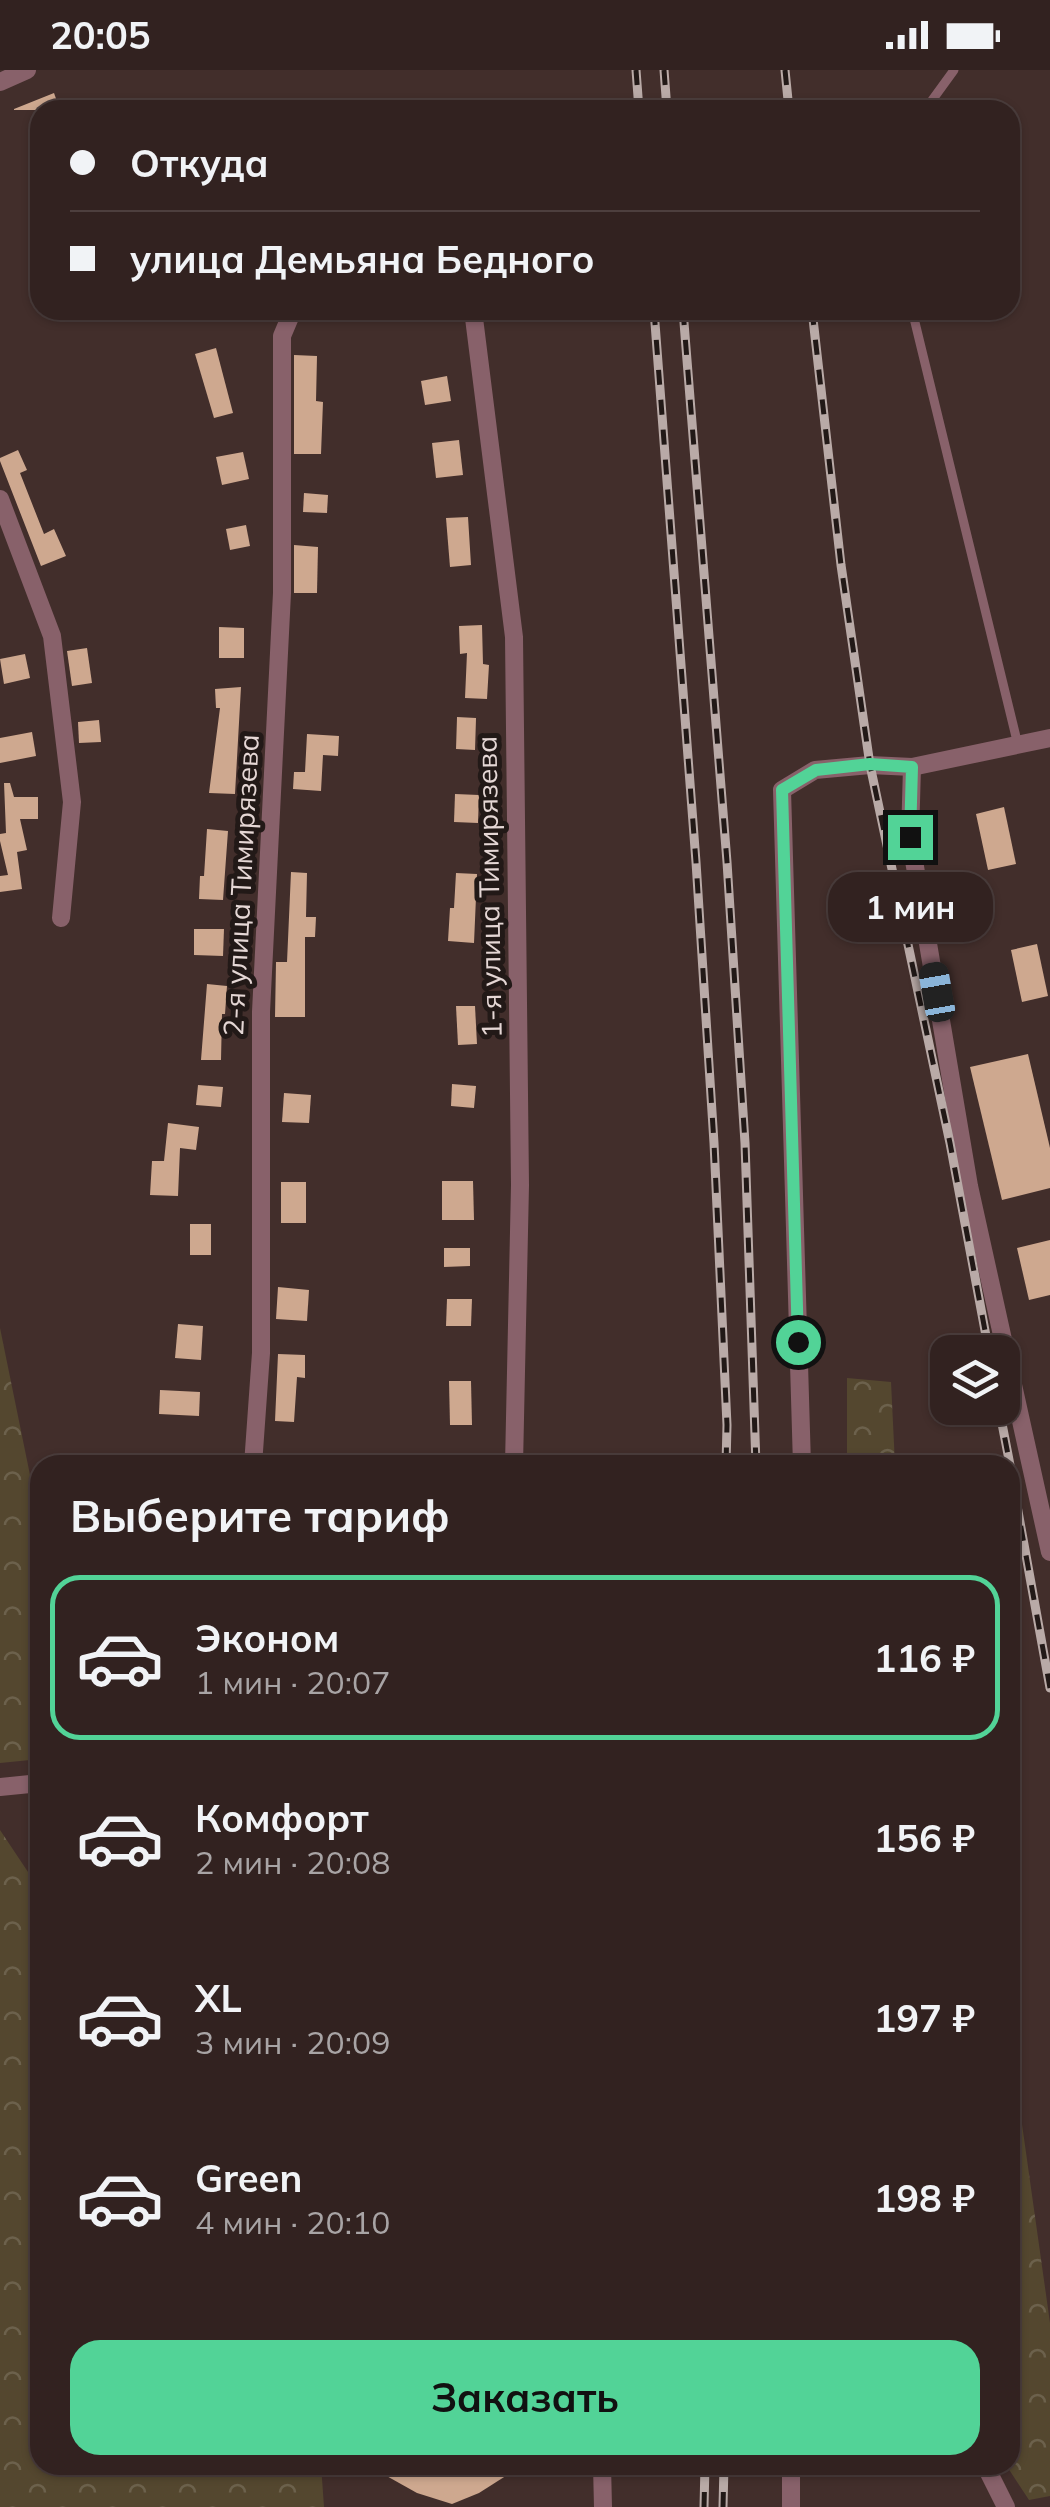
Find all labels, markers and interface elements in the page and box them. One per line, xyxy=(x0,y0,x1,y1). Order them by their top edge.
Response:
text: 20:05 xyxy=(50,11,151,59)
text: Откуда xyxy=(130,139,269,187)
text: улица Демьяна Бедного xyxy=(130,235,595,283)
street label: 2-я улица Тимирязева xyxy=(215,733,266,1037)
street label: 1-я улица Тимирязева xyxy=(468,736,509,1038)
route end xyxy=(888,815,933,860)
callout: 1 мин xyxy=(828,872,992,942)
text: 1 мин xyxy=(866,887,955,927)
car xyxy=(917,960,957,1024)
route start xyxy=(776,1320,821,1365)
map controls xyxy=(930,1335,1020,1425)
button: layers xyxy=(930,1335,1020,1425)
text: Выберите тариф xyxy=(70,1487,450,1543)
icon: car xyxy=(75,1613,165,1703)
text: Эконом xyxy=(195,1614,339,1662)
text: 116 ₽ xyxy=(873,1634,975,1682)
text: 1 мин · 20:07 xyxy=(195,1662,390,1702)
icon: car xyxy=(75,1793,165,1883)
text: Комфорт xyxy=(195,1794,369,1842)
text: 156 ₽ xyxy=(873,1814,975,1862)
text: 2 мин · 20:08 xyxy=(195,1842,390,1882)
icon: car xyxy=(75,1973,165,2063)
text: XL xyxy=(195,1974,242,2022)
text: 197 ₽ xyxy=(873,1994,975,2042)
text: 3 мин · 20:09 xyxy=(195,2022,390,2062)
icon: car xyxy=(75,2153,165,2243)
text: Green xyxy=(195,2154,302,2202)
text: 198 ₽ xyxy=(873,2174,975,2222)
text: 4 мин · 20:10 xyxy=(195,2202,390,2242)
button: Заказать xyxy=(70,2340,980,2455)

